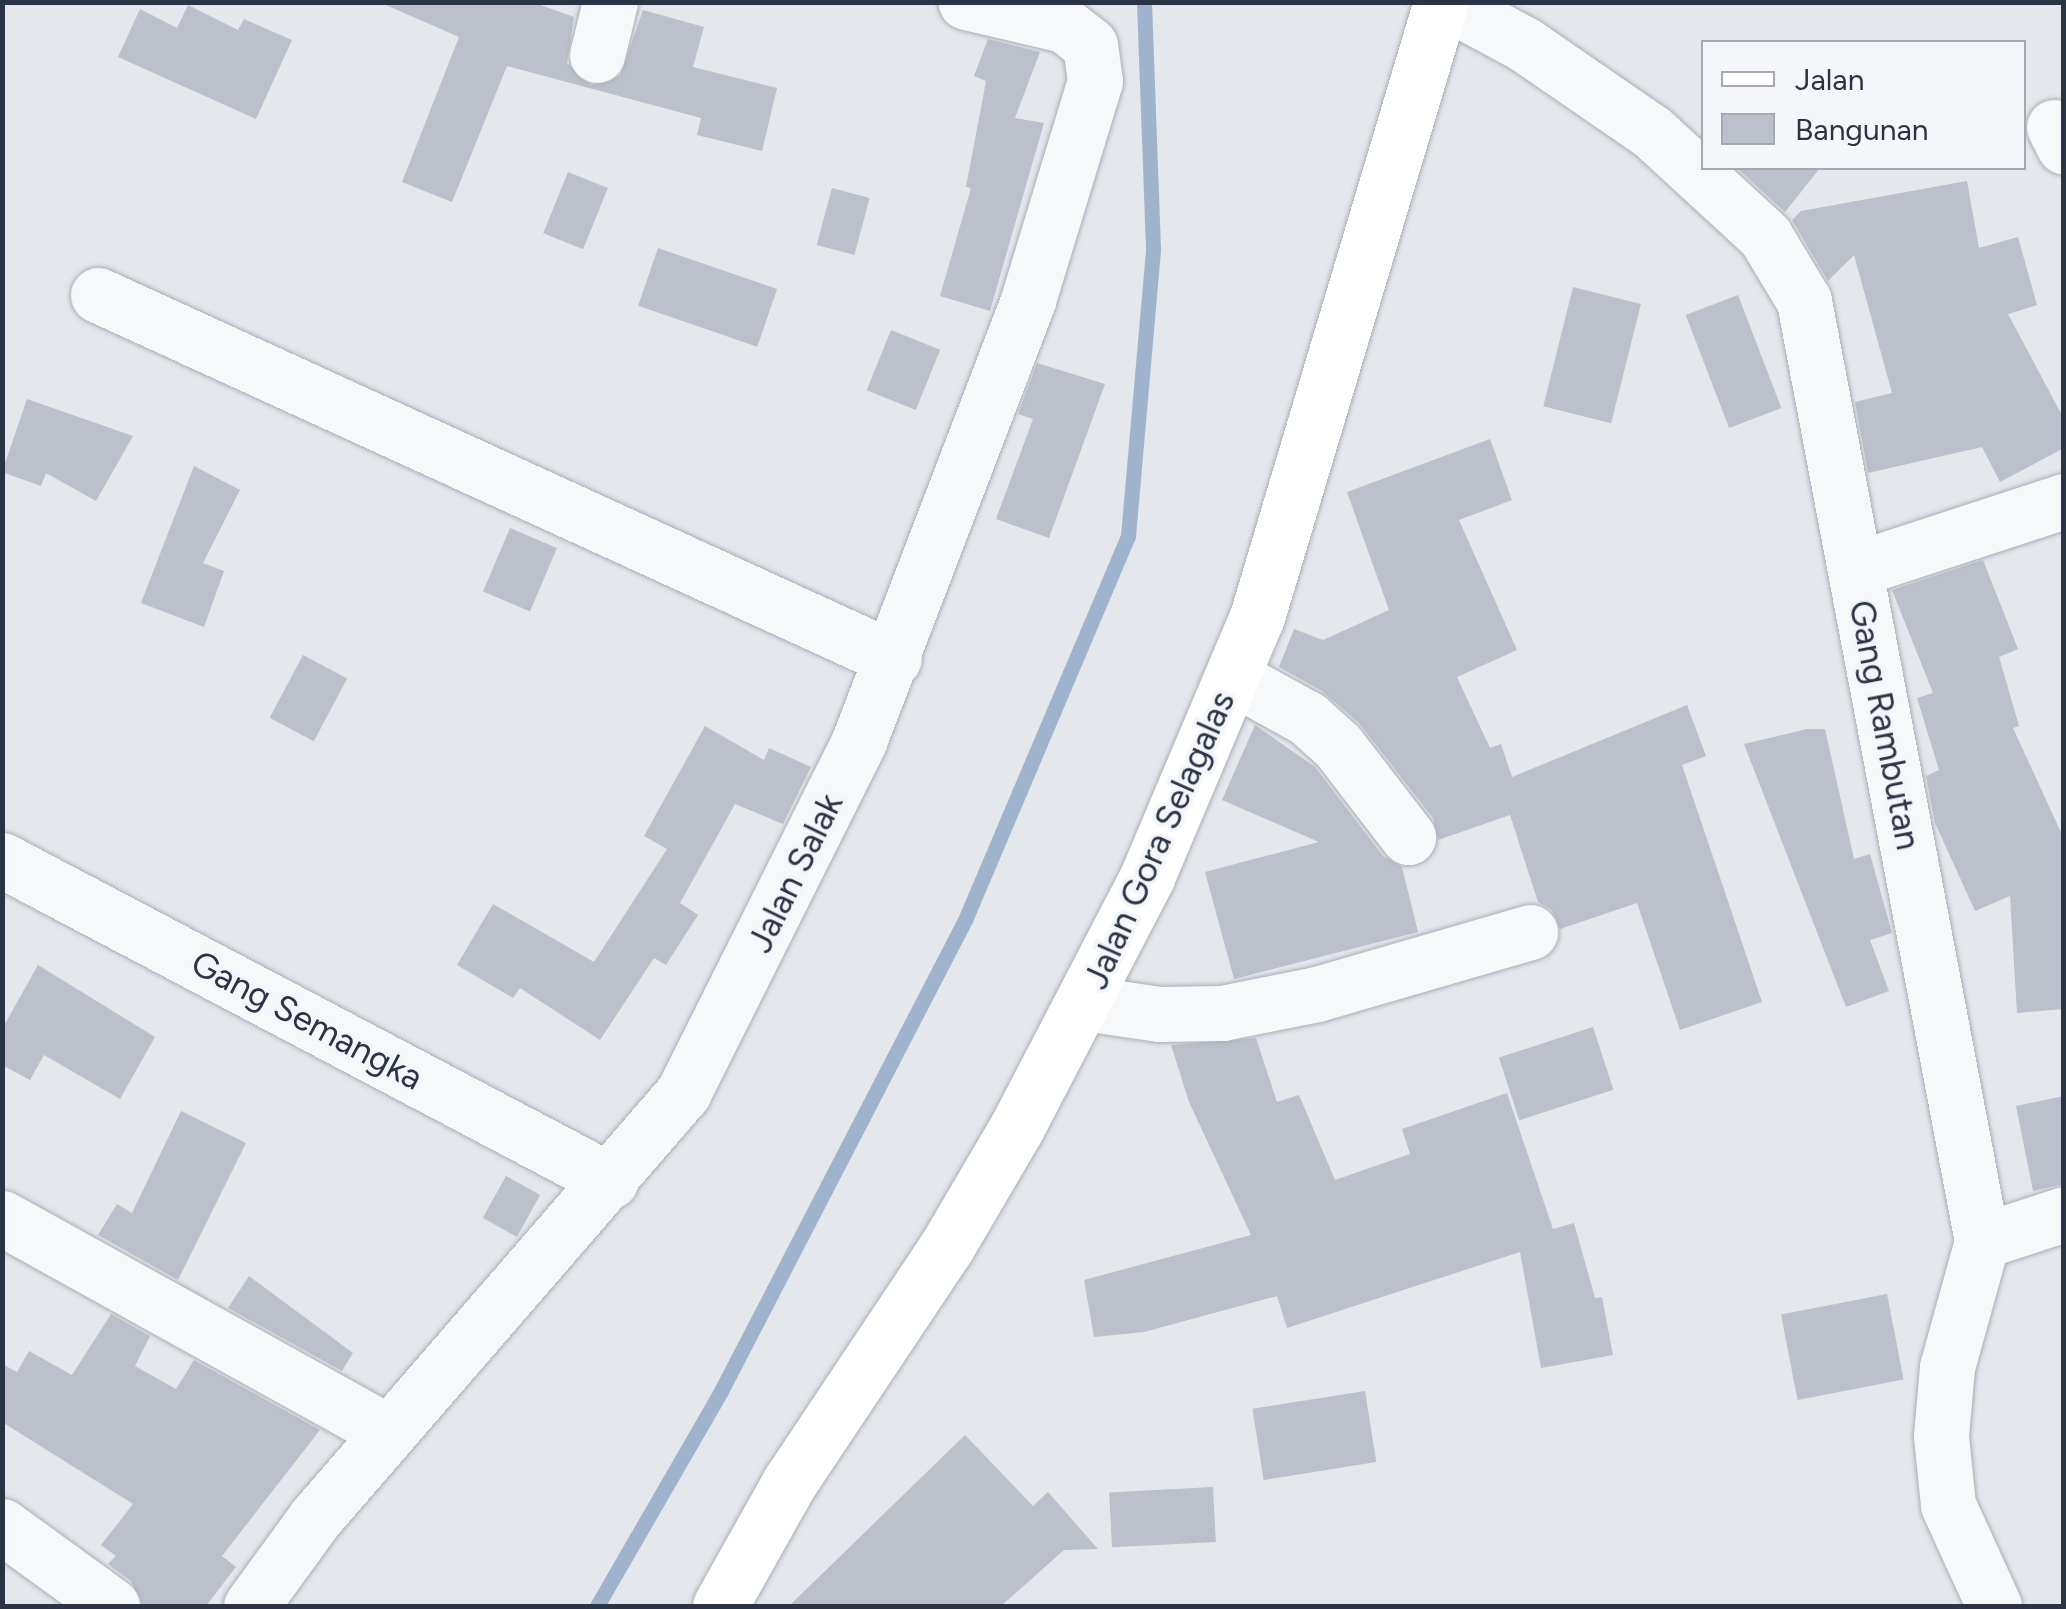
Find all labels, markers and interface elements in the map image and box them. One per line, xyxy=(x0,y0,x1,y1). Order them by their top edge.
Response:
legend xyxy=(1701,40,2026,170)
text: Jalan xyxy=(1795,61,1864,98)
text: Bangunan xyxy=(1795,111,1929,148)
street label: Gang Rambutan xyxy=(1840,597,1930,853)
street label: Jalan Gora Selagalas xyxy=(1074,685,1244,995)
street label: Jalan Salak xyxy=(739,787,851,959)
street label: Gang Semangka xyxy=(184,941,430,1099)

